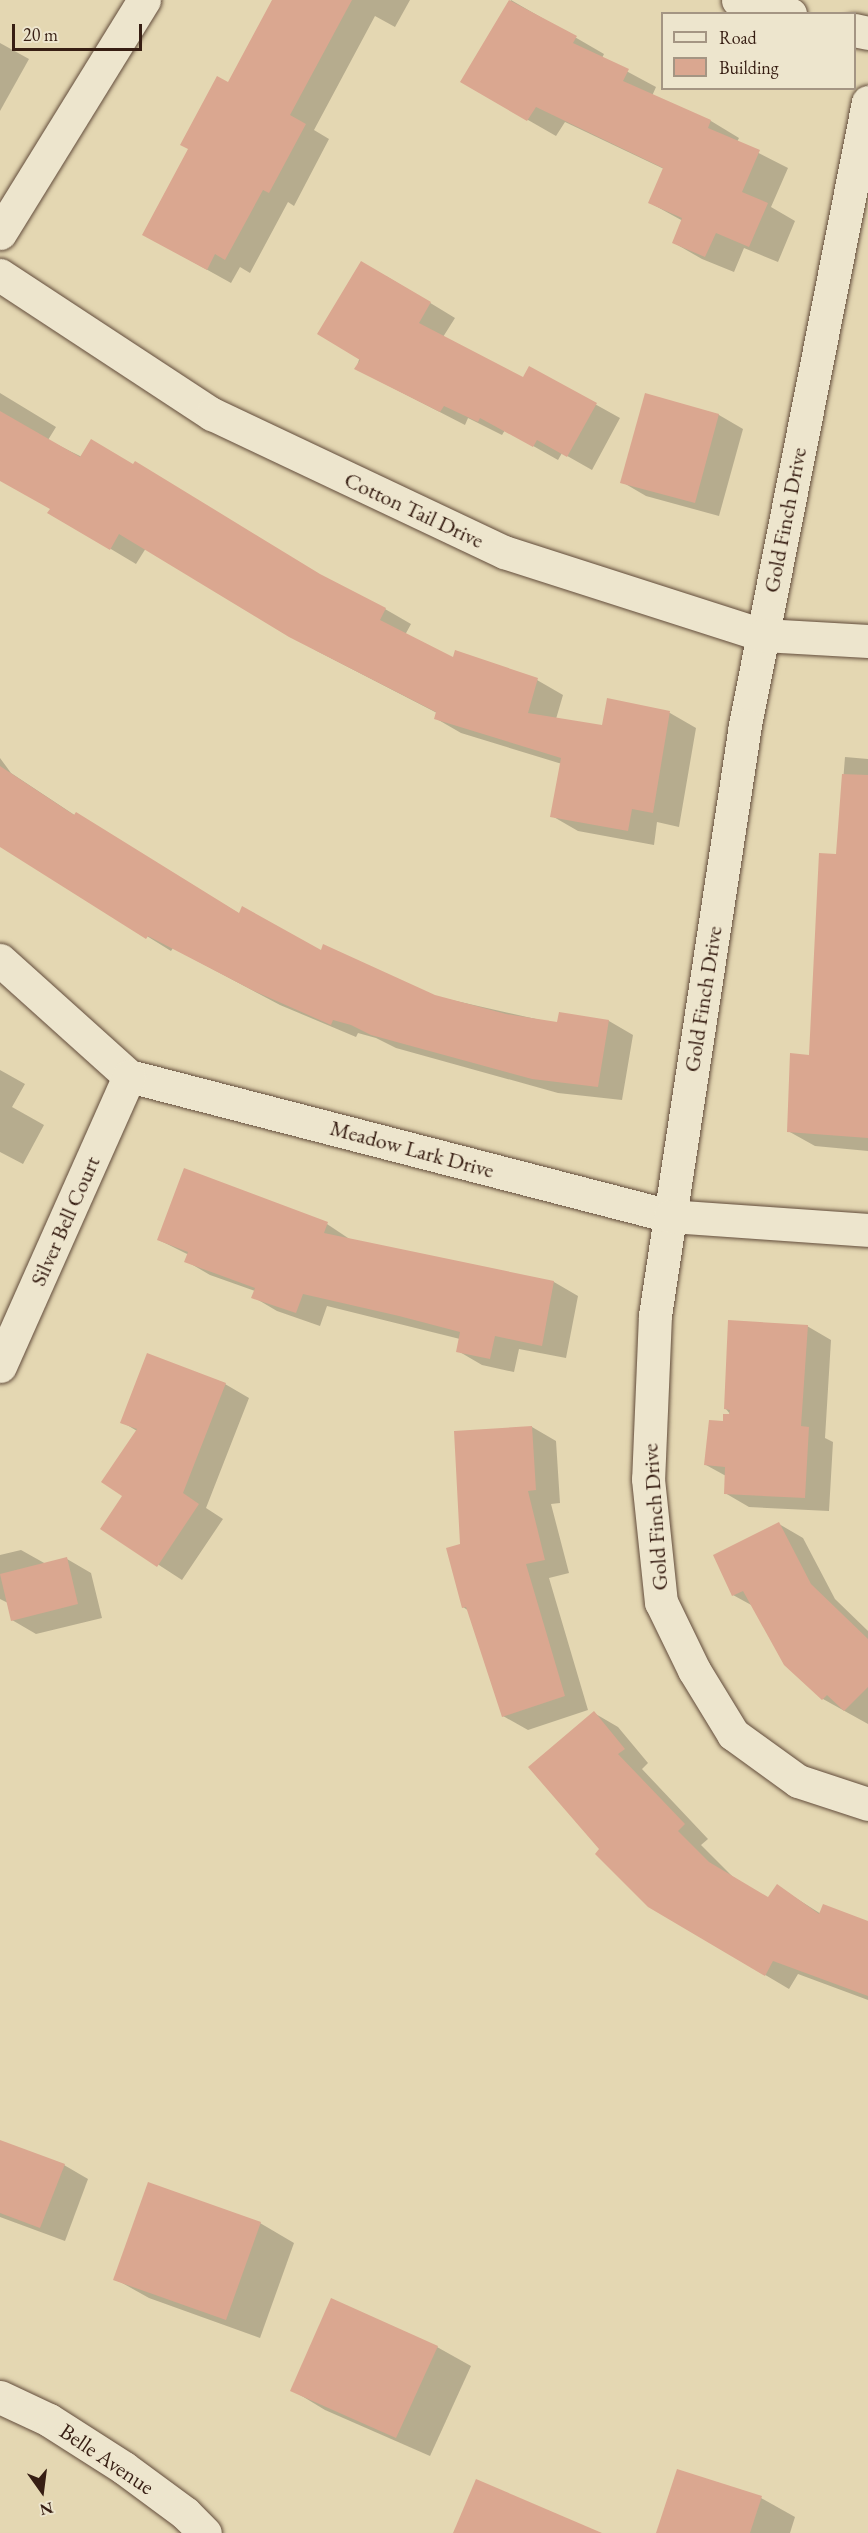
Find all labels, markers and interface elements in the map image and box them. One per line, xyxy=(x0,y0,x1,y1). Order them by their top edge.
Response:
scale bar xyxy=(15,12,146,50)
legend xyxy=(661,12,856,90)
text: 20 m xyxy=(23,23,58,46)
text: Road xyxy=(719,26,757,49)
text: Building xyxy=(719,56,779,79)
street label: Gold Finch Drive xyxy=(758,445,812,595)
street label: Cotton Tail Drive xyxy=(340,466,488,554)
street label: Gold Finch Drive xyxy=(678,924,728,1074)
street label: Meadow Lark Drive xyxy=(327,1114,497,1184)
street label: Silver Bell Court xyxy=(25,1152,105,1290)
street label: Gold Finch Drive xyxy=(637,1443,673,1591)
street label: Belle Avenue xyxy=(55,2418,159,2500)
north arrow xyxy=(12,2461,72,2521)
text: N xyxy=(38,2497,55,2521)

